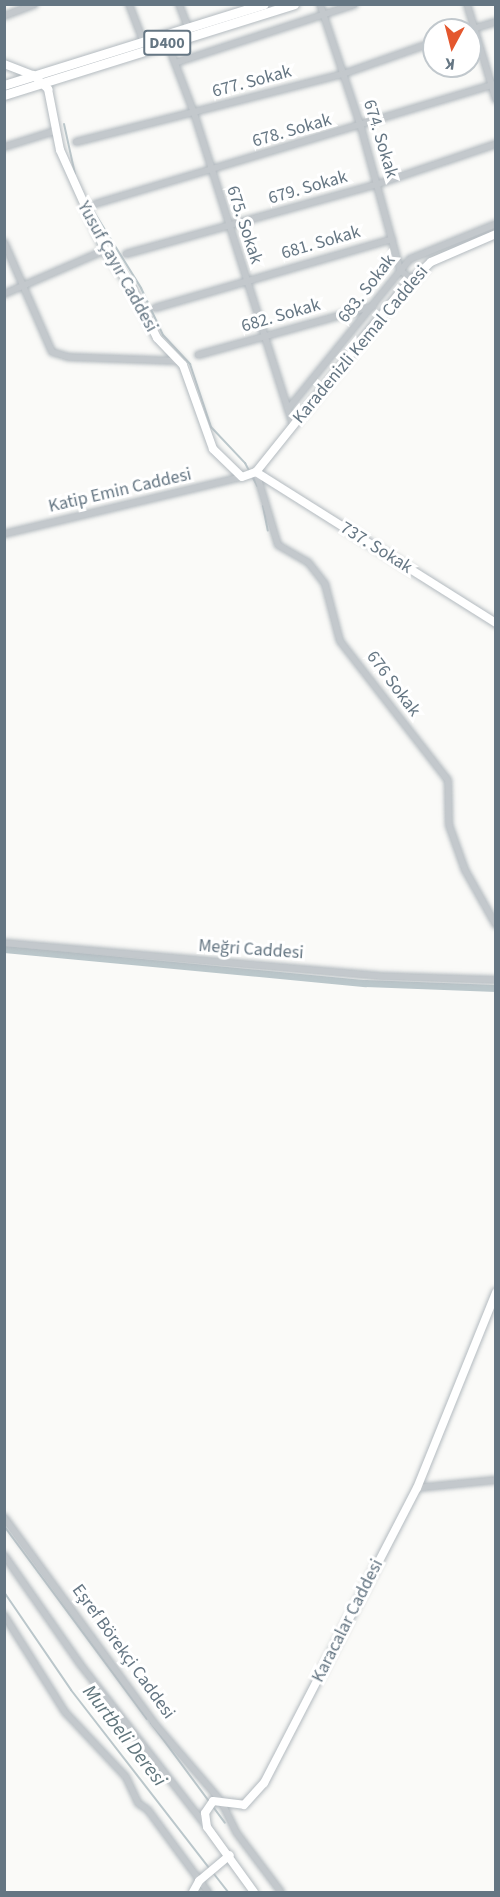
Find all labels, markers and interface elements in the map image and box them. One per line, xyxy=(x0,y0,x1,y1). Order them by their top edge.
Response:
north arrow xyxy=(422,18,482,78)
road number: D400 xyxy=(143,30,191,56)
text: K xyxy=(444,52,456,75)
street label: 677. Sokak xyxy=(210,61,294,103)
street label: 674. Sokak xyxy=(358,97,402,181)
street label: 678. Sokak xyxy=(250,109,334,153)
street label: 679. Sokak xyxy=(266,166,350,210)
street label: 675. Sokak xyxy=(221,183,267,267)
street label: Yusuf Çayır Caddesi xyxy=(72,198,162,336)
street label: 681. Sokak xyxy=(279,221,363,265)
street label: 683. Sokak xyxy=(334,250,400,328)
street label: Karadenizli Kemal Caddesi xyxy=(289,262,433,428)
street label: 682. Sokak xyxy=(239,294,323,338)
street label: Katip Emin Caddesi xyxy=(47,464,193,518)
street label: 737. Sokak xyxy=(336,517,416,579)
street label: 676 Sokak xyxy=(361,647,425,721)
street label: Meğri Caddesi xyxy=(198,936,304,964)
street label: Karacalar Caddesi xyxy=(308,1556,388,1686)
street label: Eşref Börekçi Caddesi xyxy=(67,1580,179,1724)
water label: Murtbeli Deresi xyxy=(77,1680,171,1792)

